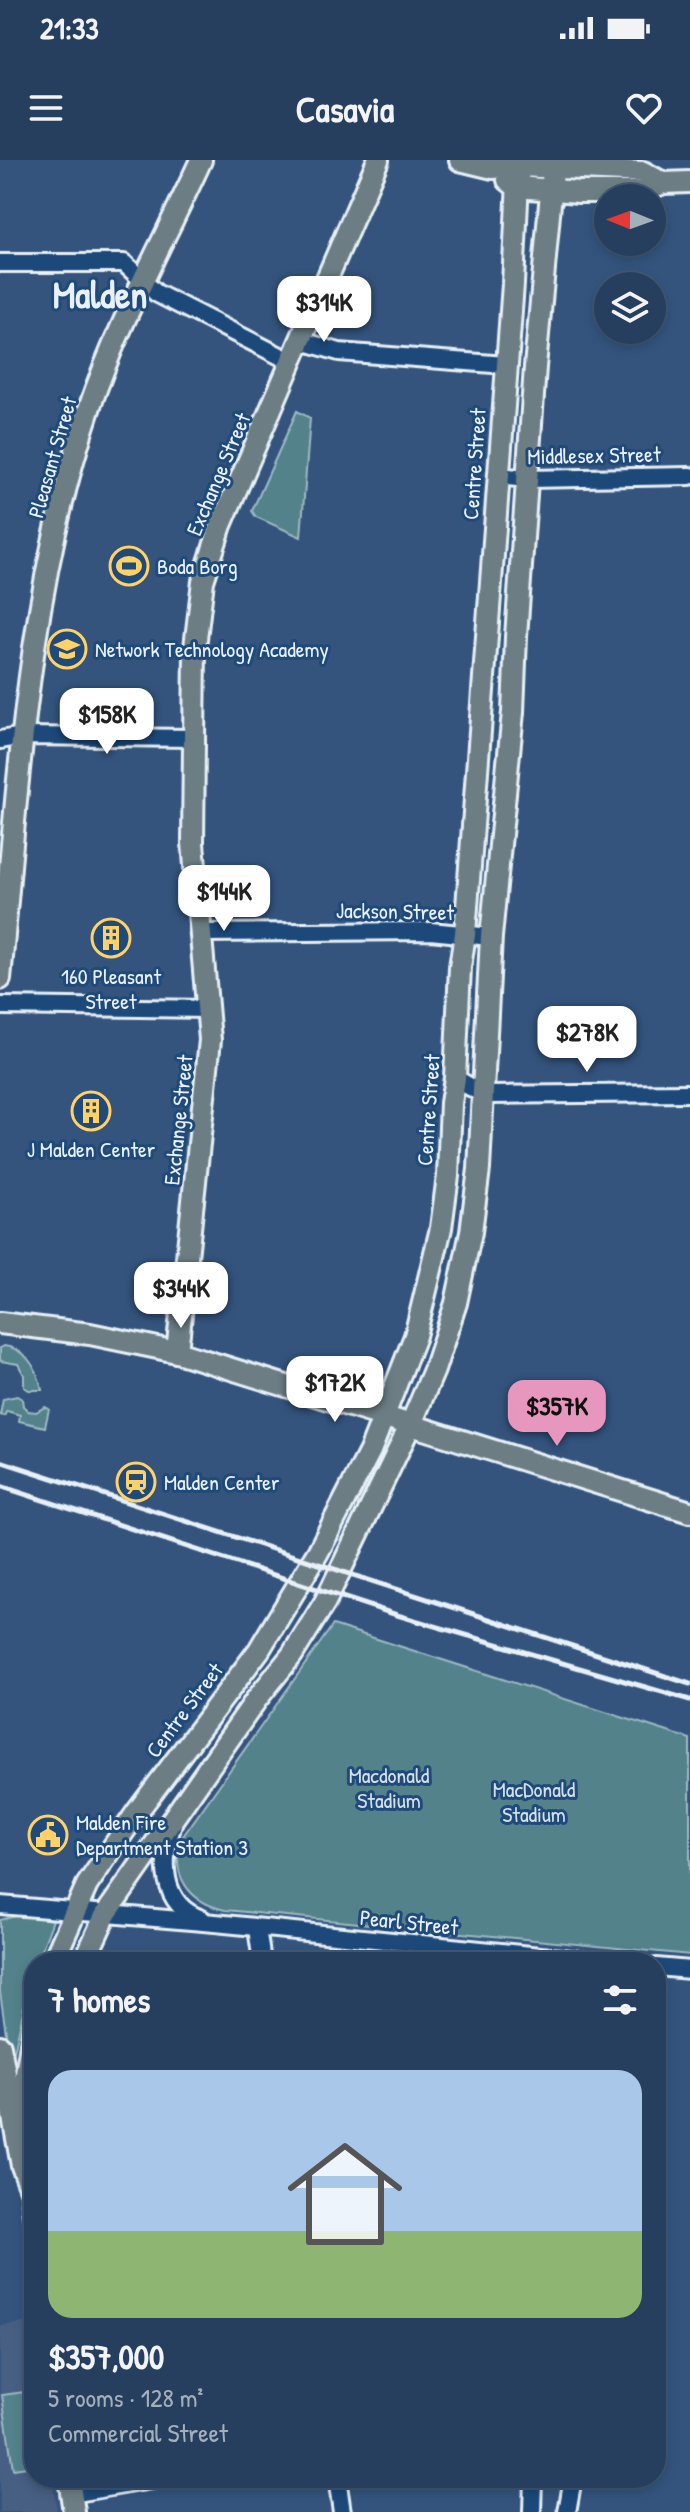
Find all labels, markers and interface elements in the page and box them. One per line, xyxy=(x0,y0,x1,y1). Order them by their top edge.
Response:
text: 21:33 xyxy=(40,8,99,48)
text: Casavia xyxy=(296,84,394,133)
icon: menu xyxy=(24,86,68,130)
icon: heart xyxy=(622,86,666,130)
north arrow xyxy=(594,184,666,256)
map controls xyxy=(594,184,666,344)
district label: Malden xyxy=(53,268,147,320)
button: layers xyxy=(594,272,666,344)
pin: $314K xyxy=(268,276,380,344)
text: $314K xyxy=(295,284,353,319)
street label: Pleasant Street xyxy=(20,393,84,521)
street label: Centre Street xyxy=(455,407,493,521)
street label: Exchange Street xyxy=(179,408,258,540)
street label: Middlesex Street xyxy=(527,439,661,471)
sports icon: Boda Borg xyxy=(108,545,150,587)
place label: Boda Borg xyxy=(157,551,238,581)
school or university icon: Network Technology Academy xyxy=(46,628,88,670)
place label: Network Technology Academy xyxy=(95,634,329,664)
pin: $158K xyxy=(51,688,163,756)
text: $158K xyxy=(78,696,136,731)
pin: $144K xyxy=(168,865,280,933)
text: $144K xyxy=(196,873,252,908)
street label: Jackson Street xyxy=(336,895,455,927)
building icon: 160 Pleasant Street xyxy=(90,917,132,959)
place label: 160 Pleasant Street xyxy=(61,961,161,1016)
pin: $278K xyxy=(531,1006,643,1074)
text: $278K xyxy=(555,1014,619,1049)
street label: Exchange Street xyxy=(156,1053,200,1187)
street label: Centre Street xyxy=(409,1053,447,1167)
building icon: J Malden Center xyxy=(70,1090,112,1132)
place label: J Malden Center xyxy=(27,1134,156,1164)
pin: $344K xyxy=(125,1262,237,1330)
text: $344K xyxy=(152,1270,210,1305)
pin: $172K xyxy=(279,1356,391,1424)
text: $172K xyxy=(304,1364,366,1399)
pin: $357K xyxy=(501,1380,613,1448)
text: $357K xyxy=(526,1388,588,1423)
station icon: Malden Center xyxy=(115,1461,157,1503)
place label: Malden Center xyxy=(164,1467,280,1497)
street label: Centre Street xyxy=(138,1656,230,1764)
park label: Macdonald Stadium xyxy=(349,1760,430,1815)
park label: MacDonald Stadium xyxy=(493,1774,576,1829)
place label: Malden Fire Department Station 3 xyxy=(76,1807,248,1862)
public building icon: Malden Fire Department Station 3 xyxy=(27,1814,69,1856)
street label: Pearl Street xyxy=(358,1902,460,1942)
text: 7 homes xyxy=(48,1977,150,2023)
icon: filters xyxy=(598,1978,642,2022)
icon: home xyxy=(273,2122,417,2266)
text: $357,000 xyxy=(48,2334,164,2380)
text: 5 rooms · 128 m² xyxy=(48,2380,203,2415)
text: Commercial Street xyxy=(48,2415,228,2450)

